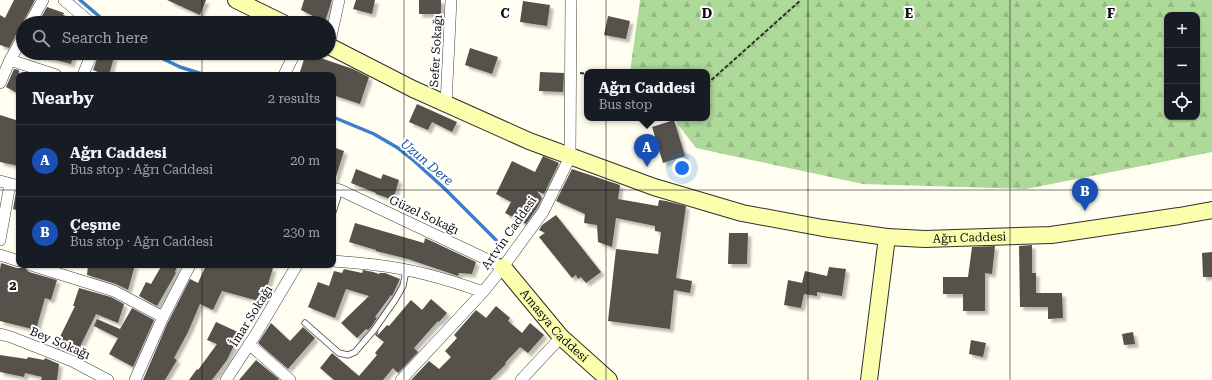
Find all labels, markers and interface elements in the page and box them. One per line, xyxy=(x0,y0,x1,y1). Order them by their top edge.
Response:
text: C xyxy=(500,6,510,21)
text: D xyxy=(702,6,712,21)
text: E xyxy=(905,6,913,21)
text: F xyxy=(1107,6,1115,21)
map controls xyxy=(1164,12,1200,120)
button: + xyxy=(1164,12,1200,48)
street label: Sefer Sokağı xyxy=(427,14,445,88)
search box xyxy=(16,16,336,60)
icon: search xyxy=(30,27,52,49)
text: Search here xyxy=(62,29,148,47)
button: − xyxy=(1164,48,1200,84)
popup xyxy=(584,69,710,121)
text: Ağrı Caddesi xyxy=(599,79,695,97)
button: locate xyxy=(1164,84,1200,120)
text: Nearby xyxy=(32,88,94,108)
text: 2 results xyxy=(268,91,320,106)
text: Bus stop xyxy=(599,97,652,112)
pin: A xyxy=(634,134,660,167)
water label: Uzun Dere xyxy=(398,136,457,189)
text: Ağrı Caddesi xyxy=(70,144,167,162)
text: A xyxy=(40,153,50,168)
text: 20 m xyxy=(290,153,320,168)
your location xyxy=(672,158,692,178)
text: Bus stop · Ağrı Caddesi xyxy=(70,162,213,177)
pin: B xyxy=(1072,178,1098,211)
street label: Güzel Sokağı xyxy=(387,193,461,237)
street label: Artvin Caddesi xyxy=(479,194,540,272)
text: Çeşme xyxy=(70,216,120,234)
text: B xyxy=(40,225,50,240)
text: 230 m xyxy=(283,225,320,240)
street label: Ağrı Caddesi xyxy=(932,229,1007,246)
text: Bus stop · Ağrı Caddesi xyxy=(70,234,213,249)
text: 2 xyxy=(9,278,17,293)
street label: İmar Sokağı xyxy=(227,283,275,349)
street label: Amasya Caddesi xyxy=(517,286,591,365)
street label: Bey Sokağı xyxy=(28,324,92,362)

